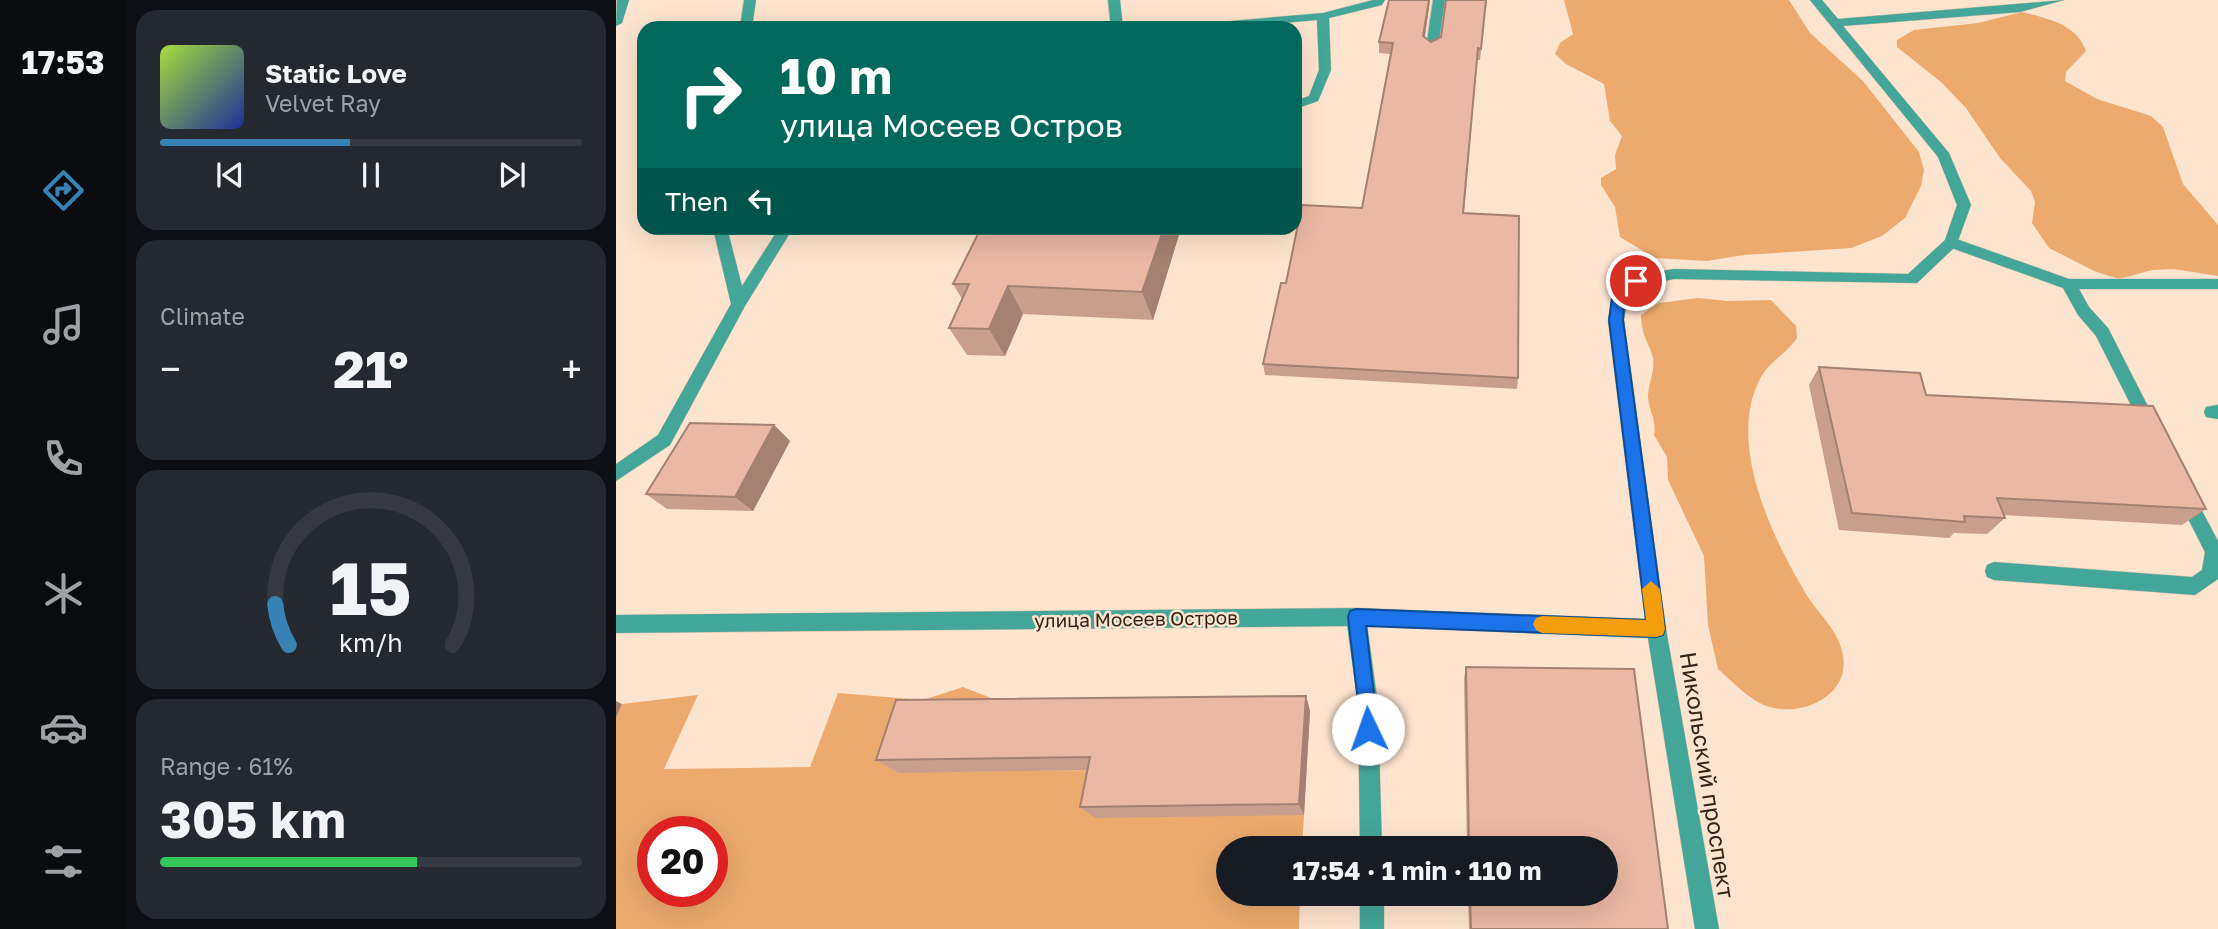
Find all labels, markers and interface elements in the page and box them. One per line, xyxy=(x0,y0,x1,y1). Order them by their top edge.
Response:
text: 17:53 xyxy=(21,43,105,81)
text: 10 m xyxy=(780,46,892,105)
icon: right xyxy=(665,49,756,140)
text: Static Love xyxy=(265,58,407,89)
text: Velvet Ray xyxy=(265,89,381,117)
text: улица Мосеев Остров xyxy=(780,106,1123,144)
icon: previous xyxy=(211,156,249,194)
icon: pause xyxy=(352,156,390,194)
icon: next xyxy=(493,156,531,194)
icon: directions xyxy=(39,166,88,215)
icon: left xyxy=(742,182,780,220)
text: Then xyxy=(665,186,728,217)
pin xyxy=(1606,251,1666,311)
icon: arrive xyxy=(1617,262,1655,300)
icon: music xyxy=(39,300,88,349)
text: Climate xyxy=(160,302,245,330)
text: 21° xyxy=(333,337,409,399)
text: − xyxy=(160,346,181,391)
text: + xyxy=(561,346,582,391)
icon: phone xyxy=(39,434,88,483)
text: 15 xyxy=(330,545,412,632)
icon: climate xyxy=(39,569,88,618)
street label: улица Мосеев Остров xyxy=(1034,605,1238,632)
text: km/h xyxy=(339,627,403,658)
street label: Никольский проспект xyxy=(1675,650,1741,900)
position arrow xyxy=(1331,692,1405,766)
icon: car xyxy=(39,703,88,752)
text: Range · 61% xyxy=(160,752,293,780)
text: 305 km xyxy=(160,787,346,849)
speed limit sign: 20 xyxy=(637,816,728,907)
icon: filters xyxy=(39,837,88,886)
text: 17:54 · 1 min · 110 m xyxy=(1292,855,1542,886)

